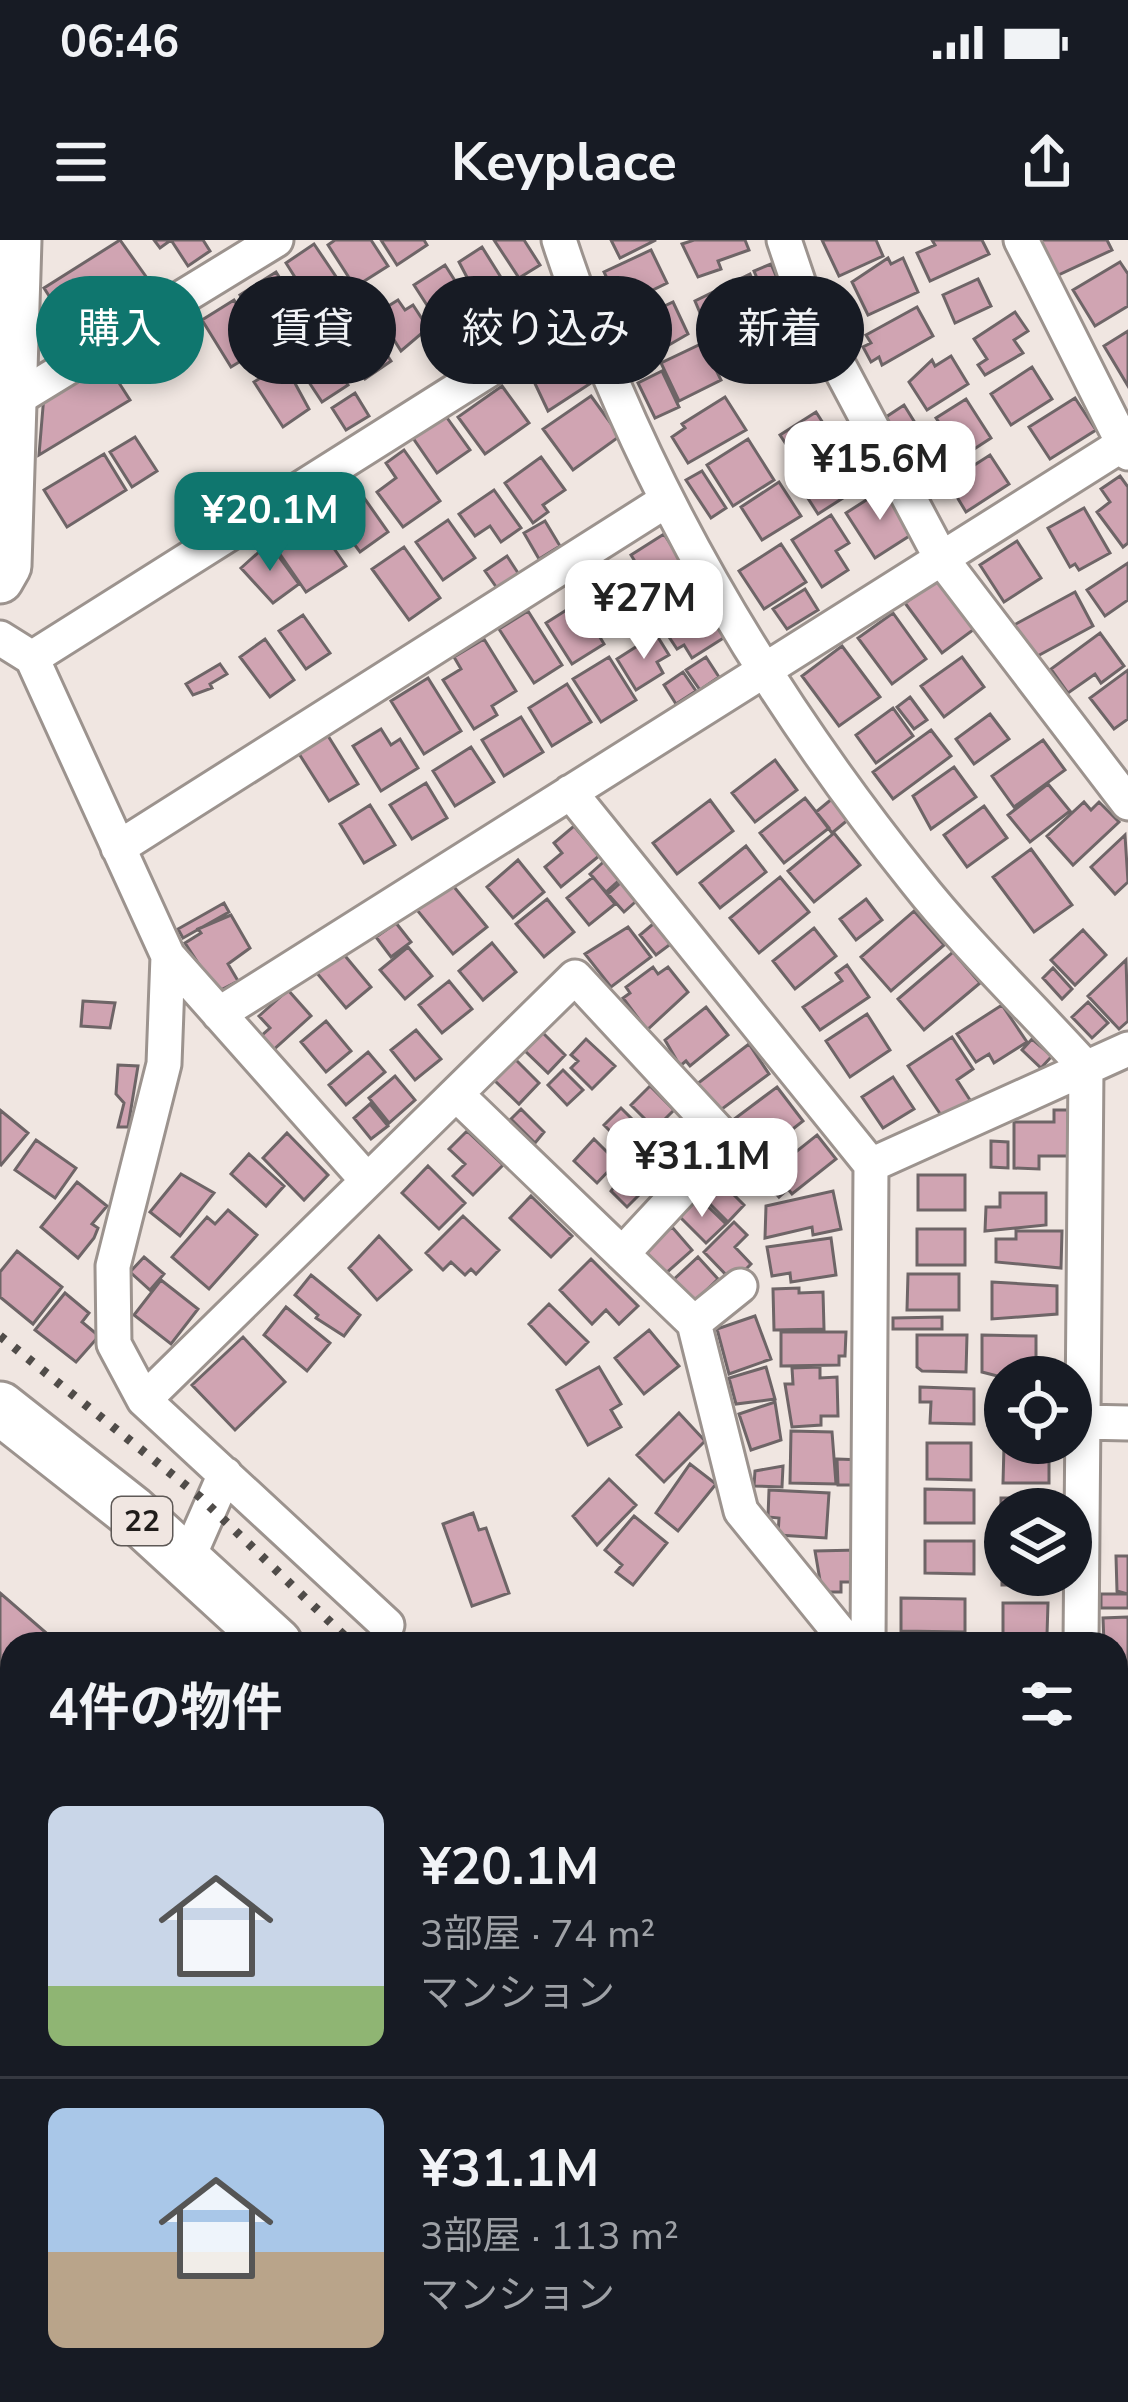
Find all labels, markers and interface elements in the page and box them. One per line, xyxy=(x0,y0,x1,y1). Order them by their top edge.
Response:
text: 06:46 xyxy=(60,12,179,73)
text: Keyplace xyxy=(451,125,677,199)
icon: menu xyxy=(48,129,114,195)
icon: share xyxy=(1014,129,1080,195)
chip: 購入 xyxy=(36,276,204,384)
chip: 賃貸 xyxy=(228,276,396,384)
chip: 絞り込み xyxy=(420,276,672,384)
chip: 新着 xyxy=(696,276,864,384)
pin: ¥15.6M xyxy=(782,421,978,523)
text: ¥15.6M xyxy=(811,433,949,486)
pin: ¥20.1M xyxy=(172,472,368,574)
text: ¥20.1M xyxy=(201,484,339,537)
pin: ¥27M xyxy=(573,560,715,662)
text: ¥27M xyxy=(592,572,696,625)
pin: ¥31.1M xyxy=(604,1118,800,1220)
text: ¥31.1M xyxy=(633,1130,771,1183)
map controls xyxy=(984,1356,1092,1596)
button: locate xyxy=(984,1356,1092,1464)
button: layers xyxy=(984,1488,1092,1596)
road number: 22 xyxy=(112,1497,172,1545)
icon: filters xyxy=(1014,1671,1080,1737)
text: 4件の物件 xyxy=(48,1673,283,1743)
text: ¥20.1M xyxy=(420,1832,599,1902)
icon: home xyxy=(144,1854,288,1998)
text: 3部屋 · 74 m² xyxy=(420,1908,655,1961)
text: マンション xyxy=(420,1967,615,2020)
text: ¥31.1M xyxy=(420,2134,599,2204)
icon: home xyxy=(144,2156,288,2300)
text: 3部屋 · 113 m² xyxy=(420,2210,679,2263)
text: マンション xyxy=(420,2269,615,2322)

